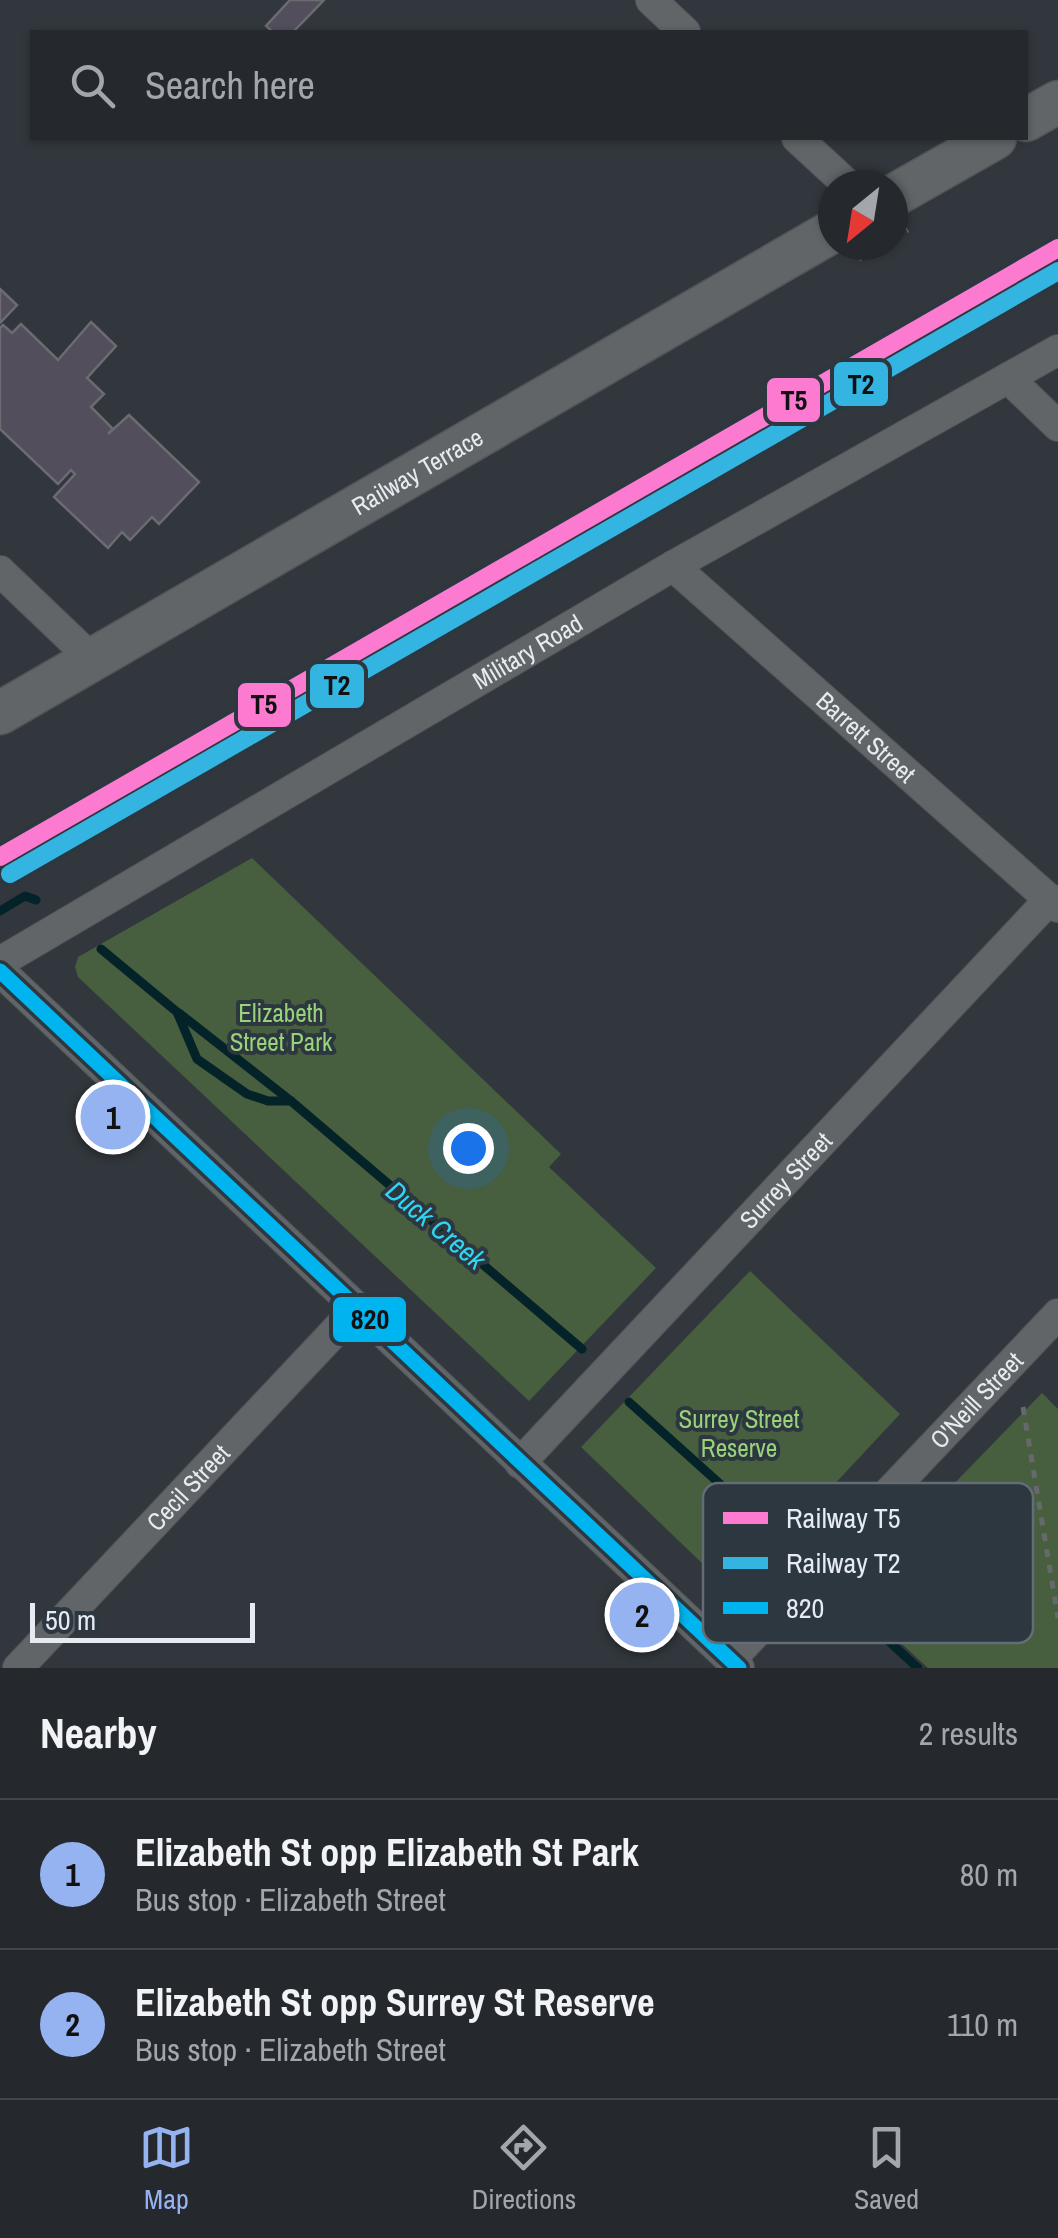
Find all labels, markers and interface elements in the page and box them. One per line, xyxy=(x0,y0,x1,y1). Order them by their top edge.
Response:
search box xyxy=(30,30,1028,140)
icon: search xyxy=(65,58,120,113)
text: Search here xyxy=(145,60,315,111)
north arrow xyxy=(818,170,908,260)
line badge: T2 xyxy=(832,360,890,408)
text: T2 xyxy=(848,365,874,403)
line badge: T5 xyxy=(765,376,822,424)
text: T5 xyxy=(781,381,808,419)
street label: Railway Terrace xyxy=(345,420,489,523)
street label: Military Road xyxy=(466,606,589,697)
line badge: T2 xyxy=(308,662,366,710)
text: T2 xyxy=(324,666,350,704)
line badge: T5 xyxy=(236,681,293,729)
street label: Barrett Street xyxy=(809,684,923,790)
text: T5 xyxy=(251,685,278,723)
park label: Elizabeth Street Park xyxy=(230,996,333,1059)
pin: 1 xyxy=(80,1080,146,1154)
your location xyxy=(443,1123,494,1174)
street label: Surrey Street xyxy=(732,1124,840,1236)
water label: Duck Creek xyxy=(378,1172,495,1279)
line badge: 820 xyxy=(331,1295,408,1344)
text: 820 xyxy=(351,1300,389,1338)
street label: O'Neill Street xyxy=(922,1344,1031,1456)
park label: Surrey Street Reserve xyxy=(679,1402,800,1465)
street label: Cecil Street xyxy=(139,1437,237,1538)
legend xyxy=(703,1483,1033,1643)
text: Railway T5 xyxy=(786,1499,900,1537)
text: Railway T2 xyxy=(786,1544,900,1582)
pin: 2 xyxy=(610,1578,674,1652)
text: 820 xyxy=(786,1589,824,1627)
scale bar xyxy=(30,1598,255,1642)
text: 50 m xyxy=(45,1601,96,1639)
text: Nearby xyxy=(40,1705,157,1761)
text: 2 results xyxy=(919,1712,1018,1755)
text: Elizabeth St opp Elizabeth St Park xyxy=(135,1827,639,1878)
text: 1 xyxy=(65,1853,80,1896)
text: 80 m xyxy=(960,1853,1018,1896)
text: Bus stop · Elizabeth Street xyxy=(135,1878,446,1921)
text: Elizabeth St opp Surrey St Reserve xyxy=(135,1977,655,2028)
text: 2 xyxy=(65,2003,80,2046)
text: 110 m xyxy=(947,2003,1018,2046)
text: Bus stop · Elizabeth Street xyxy=(135,2028,446,2071)
tab: Map xyxy=(139,2120,194,2218)
tab: Directions xyxy=(472,2120,576,2218)
tab: Saved xyxy=(854,2120,919,2218)

